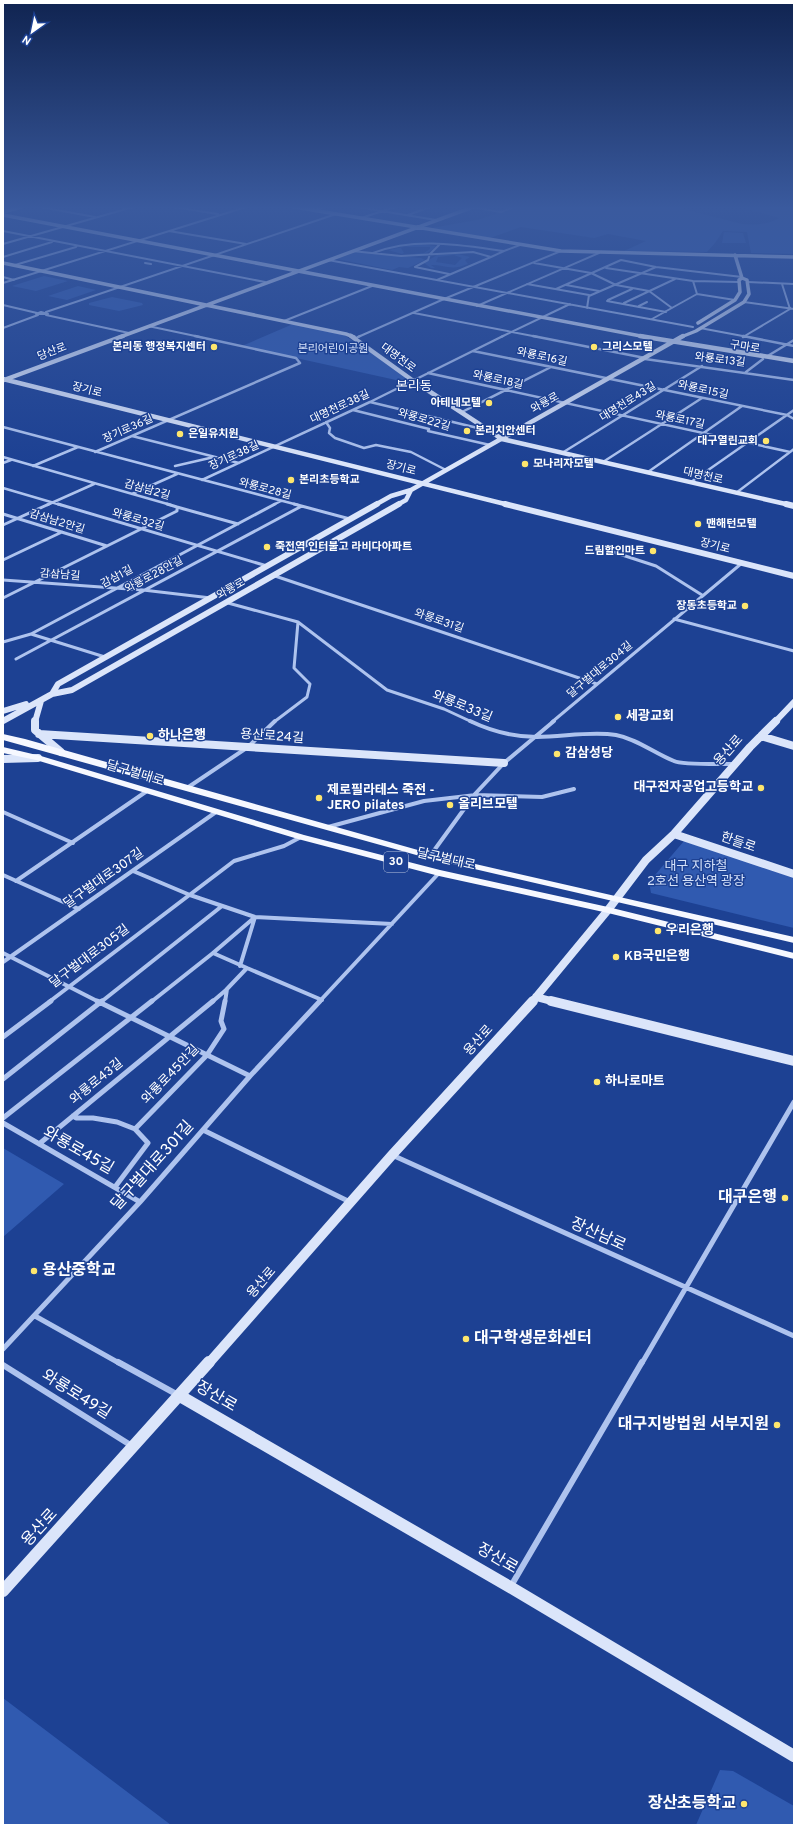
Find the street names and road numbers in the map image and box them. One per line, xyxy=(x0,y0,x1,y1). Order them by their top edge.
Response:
street label: 구마로 xyxy=(729,338,761,356)
street label: 당산로 xyxy=(35,340,69,364)
street label: 대명천로 xyxy=(378,340,418,376)
street label: 와룡로16길 xyxy=(516,345,568,369)
street label: 와룡로13길 xyxy=(694,350,746,370)
street label: 와룡로18길 xyxy=(471,368,525,392)
street label: 와룡로15길 xyxy=(676,378,730,402)
street label: 대명천로43길 xyxy=(597,379,659,425)
street label: 장기로 xyxy=(71,380,103,400)
street label: 대명천로38길 xyxy=(308,387,372,427)
street label: 와룡로 xyxy=(528,390,562,416)
street label: 와룡로22길 xyxy=(396,406,452,434)
street label: 와룡로17길 xyxy=(654,408,706,432)
street label: 장기로36길 xyxy=(101,412,155,446)
street label: 장기로38길 xyxy=(207,438,261,474)
street label: 장기로 xyxy=(385,458,417,478)
street label: 대명천로 xyxy=(682,465,724,487)
street label: 와룡로28길 xyxy=(237,475,293,503)
street label: 감삼남2길 xyxy=(122,477,172,503)
street label: 와룡로32길 xyxy=(110,506,166,534)
street label: 감삼남2안길 xyxy=(28,507,86,537)
street label: 장기로 xyxy=(699,536,731,556)
street label: 와룡로28안길 xyxy=(122,554,186,596)
street label: 감삼1길 xyxy=(98,563,136,591)
street label: 감삼남길 xyxy=(39,567,81,583)
street label: 와룡로 xyxy=(214,575,248,603)
street label: 와룡로31길 xyxy=(413,606,465,636)
street label: 달구벌대로304길 xyxy=(564,639,636,701)
street label: 와룡로33길 xyxy=(430,688,494,726)
street label: 용산로24길 xyxy=(240,727,304,747)
street label: 용산로 xyxy=(711,732,747,770)
street label: 달구벌대로 xyxy=(104,758,166,790)
street label: 한들로 xyxy=(718,830,758,856)
street label: 달구벌대로307길 xyxy=(61,845,147,913)
street label: 달구벌대로 xyxy=(415,845,477,875)
road number: 30 xyxy=(384,852,408,872)
street label: 달구벌대로305길 xyxy=(47,922,133,992)
street label: 용산로 xyxy=(461,1022,497,1060)
street label: 와룡로45안길 xyxy=(139,1042,203,1108)
street label: 와룡로43길 xyxy=(67,1056,127,1108)
street label: 달구벌대로301길 xyxy=(107,1117,199,1215)
street label: 와룡로45길 xyxy=(39,1123,117,1179)
street label: 장산남로 xyxy=(567,1214,629,1256)
street label: 용산로 xyxy=(244,1264,280,1302)
street label: 와룡로49길 xyxy=(38,1366,114,1424)
street label: 장산로 xyxy=(192,1377,240,1417)
street label: 용산로 xyxy=(18,1505,62,1551)
street label: 장산로 xyxy=(473,1539,521,1579)

